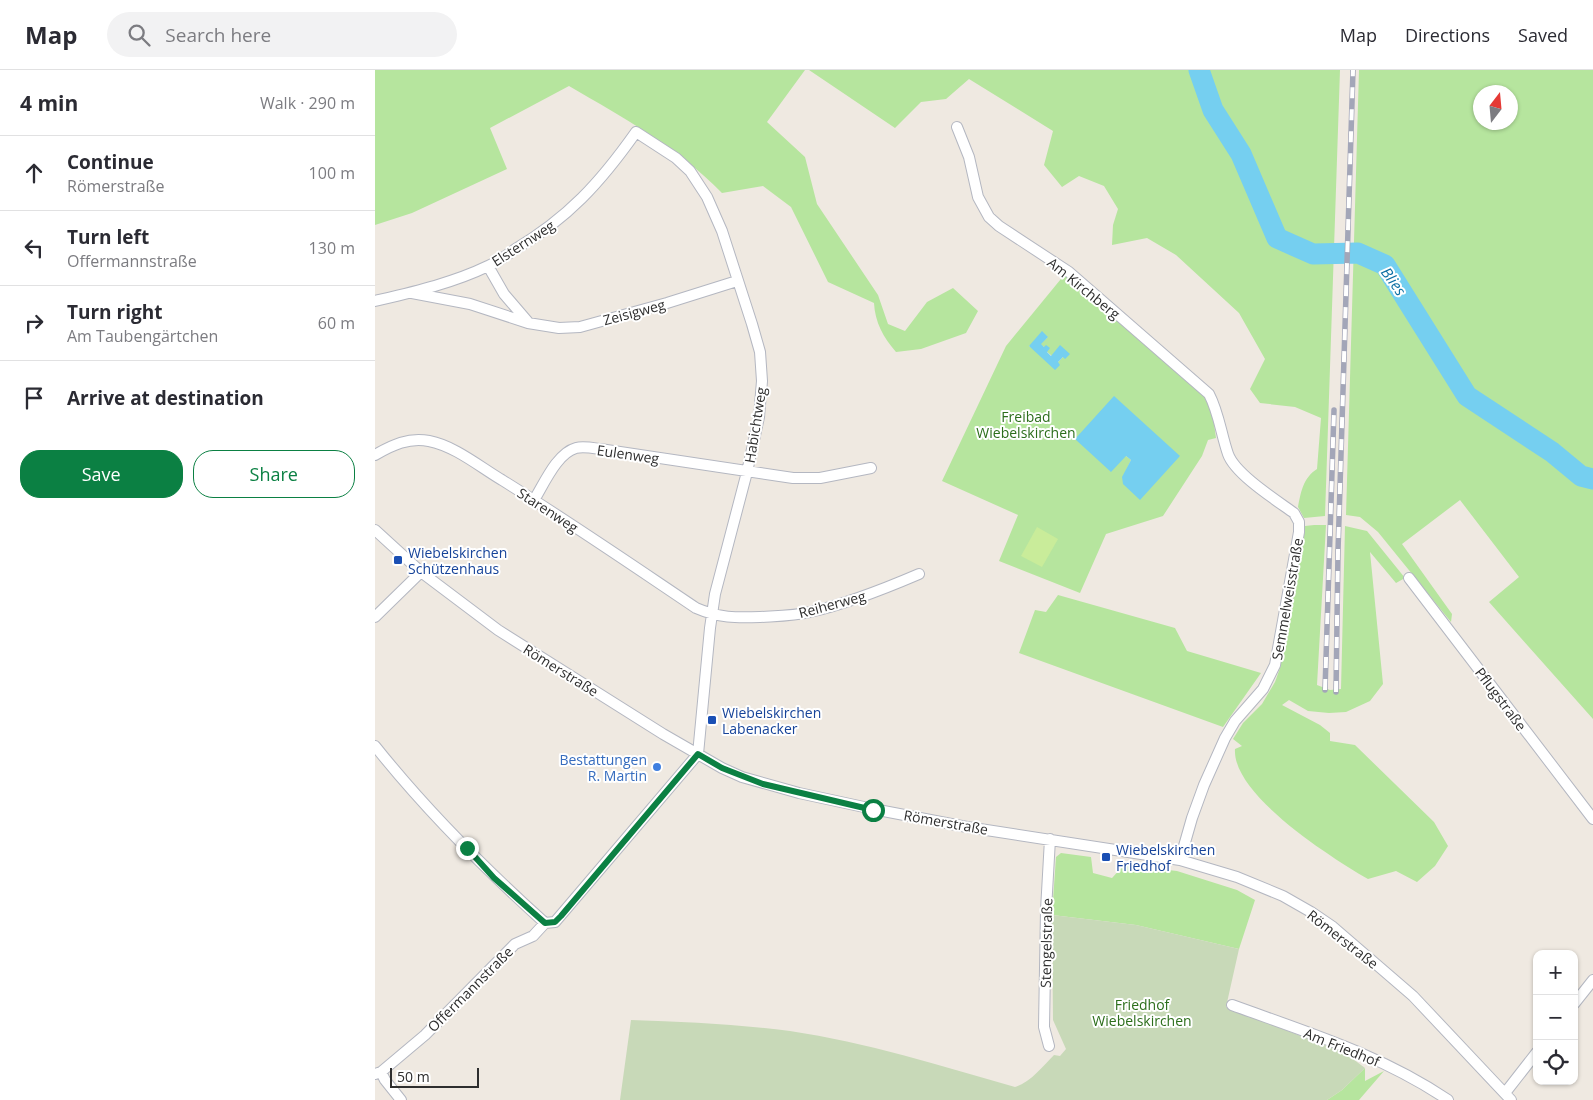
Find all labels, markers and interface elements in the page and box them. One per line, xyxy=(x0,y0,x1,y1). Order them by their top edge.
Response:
search box xyxy=(107,12,457,57)
text: Map xyxy=(25,18,77,51)
icon: search xyxy=(125,21,153,49)
text: Search here xyxy=(165,22,271,48)
text: Map xyxy=(1340,23,1377,47)
text: Directions xyxy=(1405,23,1490,47)
text: Saved xyxy=(1518,23,1568,47)
north arrow xyxy=(1473,85,1518,130)
text: 4 min xyxy=(20,89,78,117)
text: Walk · 290 m xyxy=(260,92,355,114)
text: Continue xyxy=(67,149,154,175)
icon: ahead xyxy=(20,159,48,187)
text: 100 m xyxy=(309,162,355,184)
text: Römerstraße xyxy=(67,175,165,197)
street label: Elsternweg xyxy=(488,215,558,270)
text: Turn left xyxy=(67,224,149,250)
icon: left xyxy=(20,234,48,262)
text: 130 m xyxy=(309,237,355,259)
text: Offermannstraße xyxy=(67,250,197,272)
street label: Am Kirchberg xyxy=(1044,253,1125,323)
water label: Blies xyxy=(1377,263,1411,300)
street label: Zeisigweg xyxy=(601,295,668,329)
text: Turn right xyxy=(67,299,162,325)
icon: right xyxy=(20,309,48,337)
text: 60 m xyxy=(318,312,355,334)
text: Am Taubengärtchen xyxy=(67,325,218,347)
icon: arrive xyxy=(20,384,48,412)
text: Arrive at destination xyxy=(67,385,264,411)
street label: Habichtweg xyxy=(740,385,770,464)
park label: Freibad Wiebelskirchen xyxy=(976,407,1076,442)
street label: Eulenweg xyxy=(596,440,661,468)
button: Save xyxy=(20,450,183,498)
button: Share xyxy=(193,450,355,498)
street label: Starenweg xyxy=(514,483,582,537)
street label: Semmelweisstraße xyxy=(1267,536,1307,661)
place label: Wiebelskirchen Schützenhaus xyxy=(408,543,507,578)
marker: Wiebelskirchen Schützenhaus xyxy=(392,554,404,566)
street label: Reiherweg xyxy=(796,586,868,622)
street label: Römerstraße xyxy=(520,639,602,701)
street label: Pflugstraße xyxy=(1471,663,1531,735)
place label: Wiebelskirchen Labenacker xyxy=(722,703,821,738)
marker: Wiebelskirchen Labenacker xyxy=(706,714,718,726)
place label: Bestattungen R. Martin xyxy=(559,750,647,785)
marker: Bestattungen R. Martin xyxy=(651,761,663,773)
route start xyxy=(862,799,885,822)
street label: Römerstraße xyxy=(902,805,990,839)
route end xyxy=(456,837,479,860)
place label: Wiebelskirchen Friedhof xyxy=(1116,840,1215,875)
marker: Wiebelskirchen Friedhof xyxy=(1100,851,1112,863)
street label: Stengelstraße xyxy=(1036,898,1056,988)
street label: Römerstraße xyxy=(1304,905,1383,973)
street label: Offermannstraße xyxy=(423,942,517,1036)
map controls xyxy=(1533,950,1578,1085)
button: + xyxy=(1533,950,1578,995)
park label: Friedhof Wiebelskirchen xyxy=(1092,995,1192,1030)
button: − xyxy=(1533,995,1578,1040)
street label: Am Friedhof xyxy=(1301,1023,1384,1071)
button: locate xyxy=(1533,1040,1578,1085)
scale bar xyxy=(390,1065,479,1088)
text: 50 m xyxy=(397,1067,430,1086)

